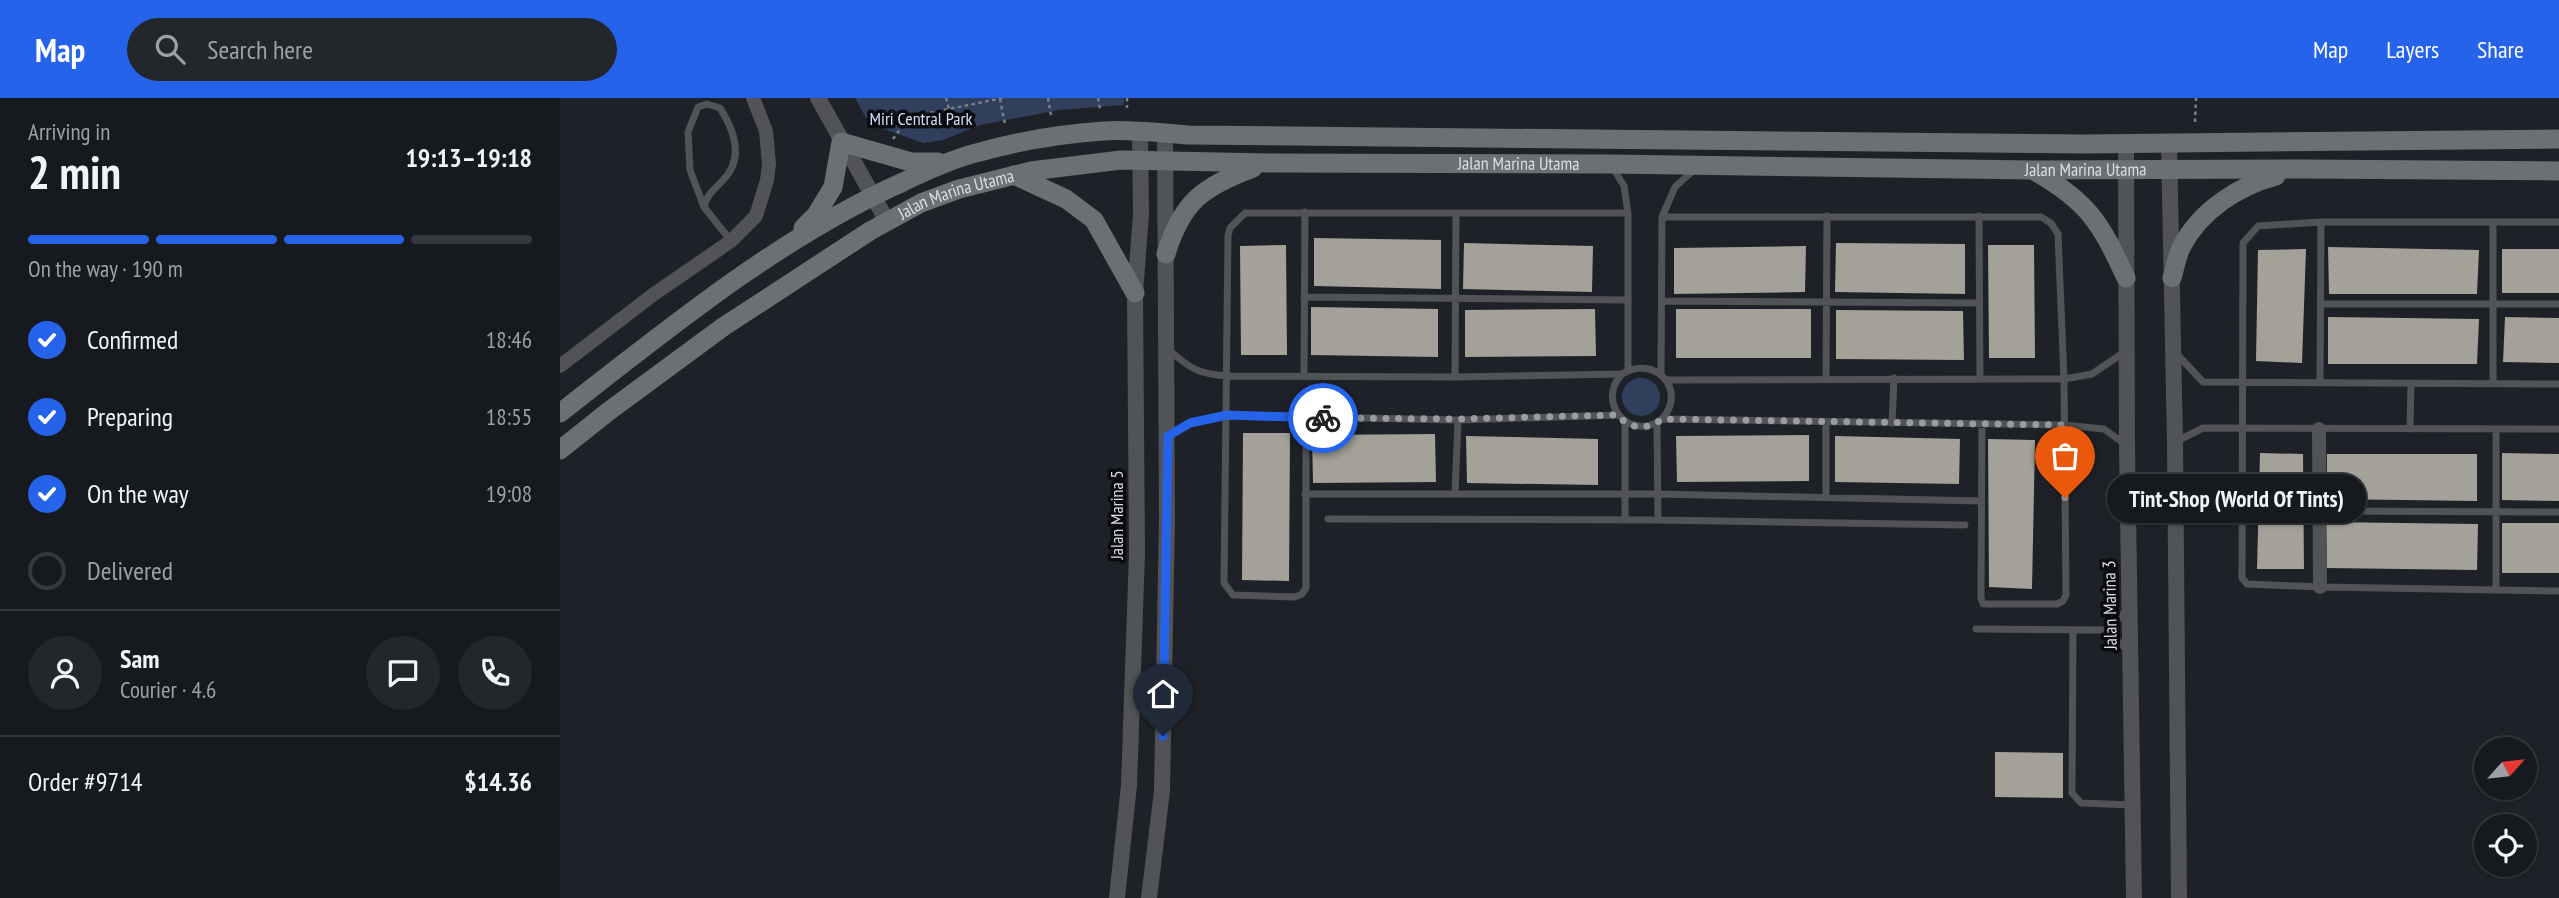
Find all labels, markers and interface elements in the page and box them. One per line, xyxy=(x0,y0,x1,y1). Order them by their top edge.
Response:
search box xyxy=(127,18,617,81)
text: Map xyxy=(35,28,85,71)
icon: search xyxy=(151,30,189,68)
text: Search here xyxy=(207,33,313,66)
text: Map xyxy=(2313,34,2348,65)
text: Layers xyxy=(2386,34,2439,65)
text: Share xyxy=(2477,34,2524,65)
park label: Miri Central Park xyxy=(870,107,972,130)
text: Arriving in xyxy=(28,117,110,146)
text: 19:13–19:18 xyxy=(405,141,532,174)
text: 2 min xyxy=(28,142,121,202)
street label: Jalan Marina Utama xyxy=(1457,152,1579,175)
street label: Jalan Marina Utama xyxy=(2024,158,2146,181)
street label: Jalan Marina Utama xyxy=(893,164,1016,225)
text: On the way · 190 m xyxy=(28,254,183,283)
icon: check xyxy=(28,321,66,359)
text: Confirmed xyxy=(87,323,178,356)
text: 18:46 xyxy=(486,325,532,354)
courier xyxy=(1288,383,1358,453)
icon: check xyxy=(28,398,66,436)
icon: bike xyxy=(1304,399,1342,437)
text: Preparing xyxy=(87,400,173,433)
text: 18:55 xyxy=(486,402,532,431)
pin xyxy=(2035,426,2095,498)
icon: bag xyxy=(2046,437,2084,475)
street label: Jalan Marina 5 xyxy=(1105,470,1128,561)
callout: Tint-Shop (World Of Tints) xyxy=(2107,474,2366,522)
icon: check xyxy=(28,475,66,513)
text: On the way xyxy=(87,477,189,510)
text: 19:08 xyxy=(486,479,532,508)
text: Tint-Shop (World Of Tints) xyxy=(2129,484,2344,513)
text: Delivered xyxy=(87,554,173,587)
street label: Jalan Marina 3 xyxy=(2097,560,2122,651)
button: person xyxy=(28,636,102,710)
button: chat xyxy=(366,636,440,710)
button: phone xyxy=(458,636,532,710)
text: Sam xyxy=(120,642,159,675)
pin xyxy=(1133,664,1193,736)
text: Courier · 4.6 xyxy=(120,675,216,704)
icon: home xyxy=(1144,675,1182,713)
north arrow xyxy=(2474,737,2538,800)
map controls xyxy=(2474,737,2537,877)
text: Order #9714 xyxy=(28,765,143,798)
text: $14.36 xyxy=(464,765,532,798)
button: locate xyxy=(2474,814,2537,877)

